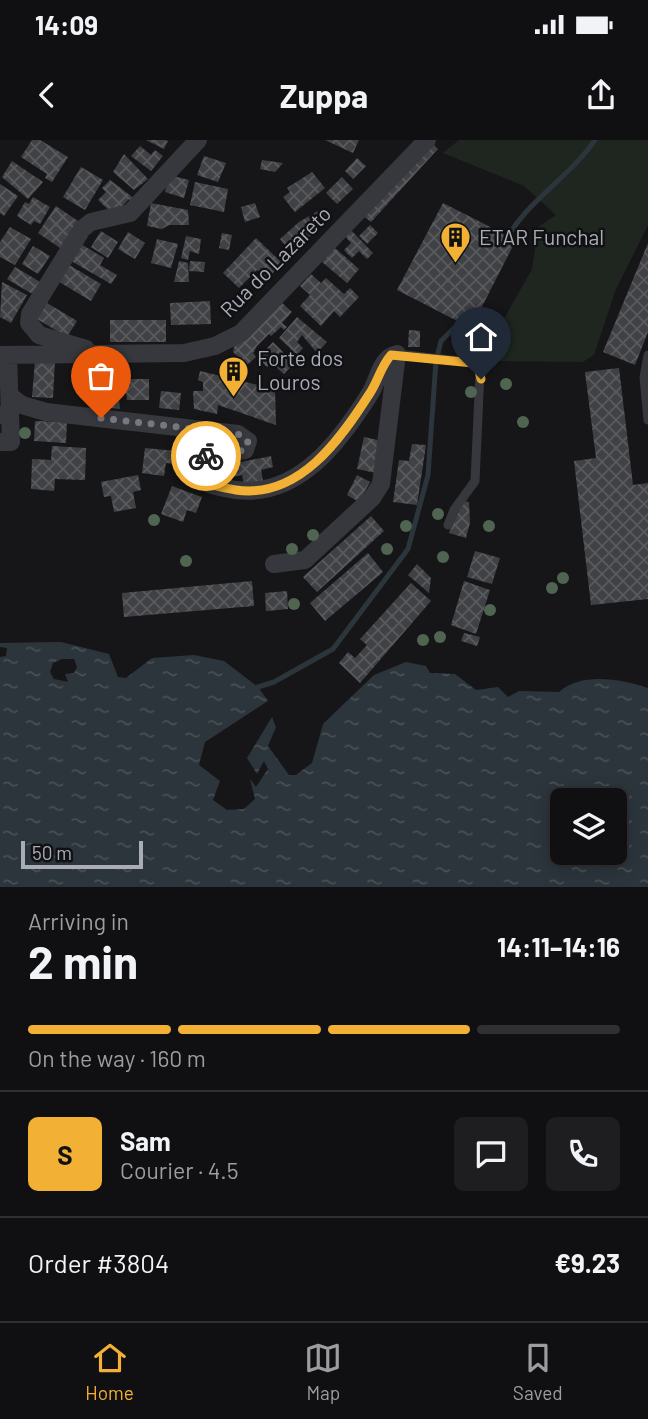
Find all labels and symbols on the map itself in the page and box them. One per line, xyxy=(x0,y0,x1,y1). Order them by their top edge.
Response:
street label: Rua do Lazareto xyxy=(214,200,335,321)
building icon: ETAR Funchal xyxy=(439,221,473,265)
place label: ETAR Funchal xyxy=(479,224,604,249)
pin xyxy=(451,307,511,379)
place label: Forte dos Louros xyxy=(257,345,343,394)
pin xyxy=(71,346,131,418)
building icon: Forte dos Louros xyxy=(217,354,251,398)
courier xyxy=(171,421,241,491)
scale bar xyxy=(21,838,144,870)

